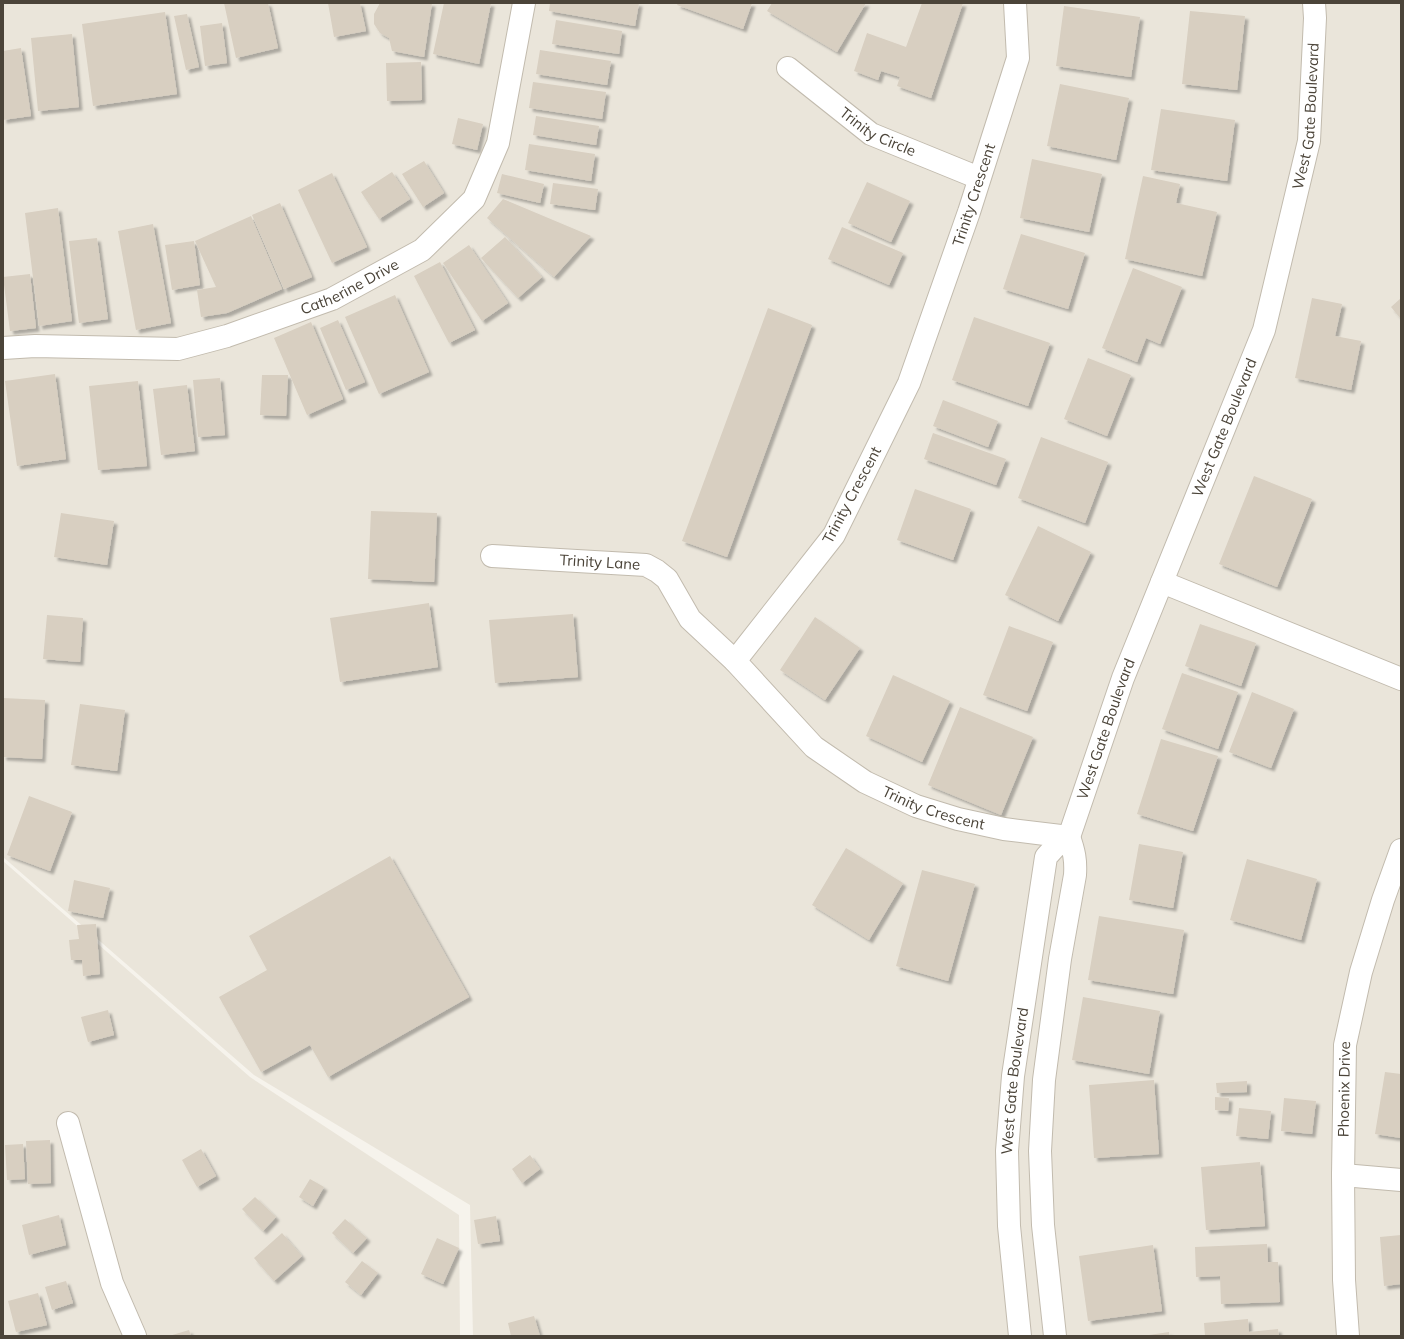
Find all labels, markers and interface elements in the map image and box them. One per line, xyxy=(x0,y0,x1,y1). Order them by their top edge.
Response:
street label: West Gate Boulevard xyxy=(1288,42,1323,191)
street label: Trinity Circle xyxy=(836,103,919,160)
street label: Trinity Crescent xyxy=(948,141,999,249)
street label: Catherine Drive xyxy=(298,255,402,318)
street label: West Gate Boulevard xyxy=(1187,355,1261,500)
street label: Trinity Crescent xyxy=(818,443,885,547)
street label: Trinity Lane xyxy=(559,550,641,574)
street label: West Gate Boulevard xyxy=(1072,656,1139,802)
street label: Trinity Crescent xyxy=(879,781,987,834)
street label: West Gate Boulevard xyxy=(997,1006,1032,1155)
street label: Phoenix Drive xyxy=(1334,1041,1354,1137)

